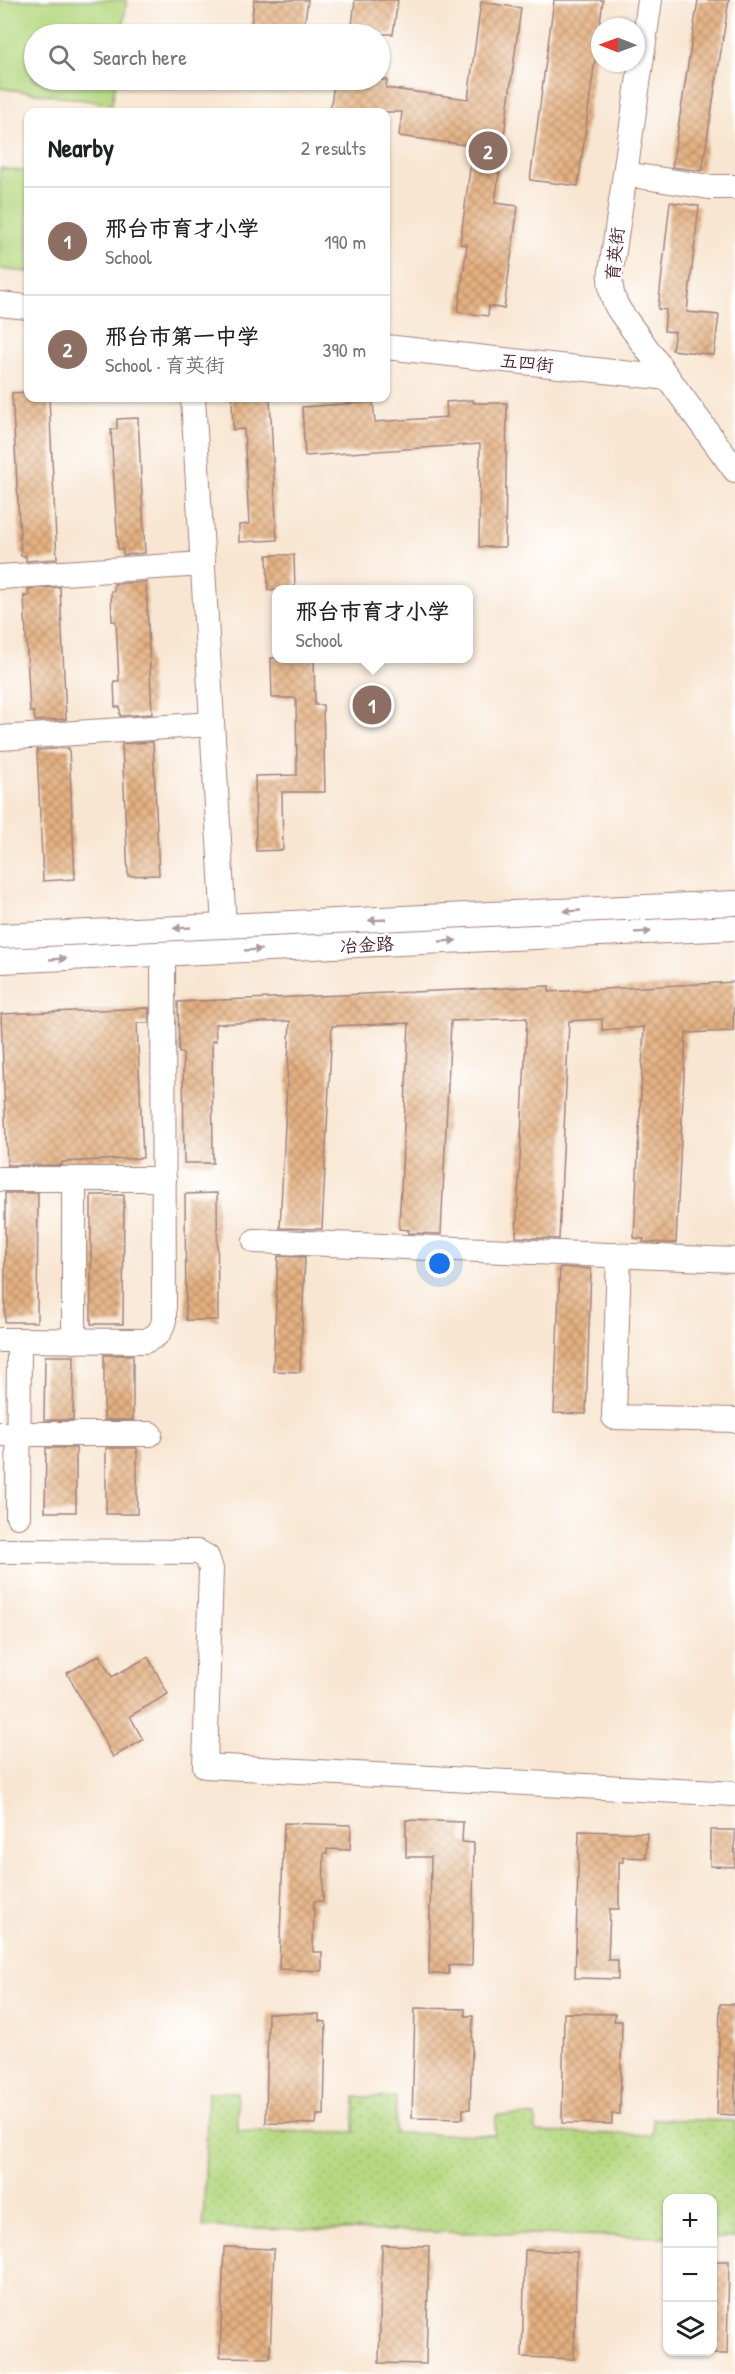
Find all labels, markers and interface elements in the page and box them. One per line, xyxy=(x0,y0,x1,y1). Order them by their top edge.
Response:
north arrow xyxy=(591,18,645,72)
search box xyxy=(24,24,390,90)
icon: search xyxy=(45,41,78,74)
text: Search here xyxy=(93,42,187,72)
pin: 2 xyxy=(468,128,508,174)
text: Nearby xyxy=(48,130,114,165)
text: 2 results xyxy=(301,134,366,161)
text: 邢台市育才小学 xyxy=(105,213,259,243)
street label: 育英街 xyxy=(599,226,630,282)
text: 1 xyxy=(64,228,71,255)
text: 190 m xyxy=(324,228,366,255)
text: School xyxy=(105,243,152,270)
text: 邢台市第一中学 xyxy=(105,321,259,351)
text: 2 xyxy=(63,336,72,363)
text: 390 m xyxy=(323,336,366,363)
street label: 五四街 xyxy=(499,347,555,378)
text: School · 育英街 xyxy=(105,351,225,378)
popup xyxy=(272,585,473,663)
text: 邢台市育才小学 xyxy=(295,596,450,626)
text: School xyxy=(295,626,342,653)
pin: 1 xyxy=(352,682,392,728)
one-way arrow xyxy=(562,906,581,915)
one-way arrow xyxy=(367,915,386,924)
one-way arrow xyxy=(173,924,192,933)
one-way arrow xyxy=(633,928,652,937)
street label: 冶金路 xyxy=(339,931,395,958)
one-way arrow xyxy=(439,937,458,946)
one-way arrow xyxy=(244,945,263,954)
one-way arrow xyxy=(49,954,68,963)
your location xyxy=(425,1249,454,1278)
map controls xyxy=(663,2194,717,2356)
button: + xyxy=(663,2194,717,2248)
button: − xyxy=(663,2248,717,2302)
button: layers xyxy=(663,2302,717,2356)

